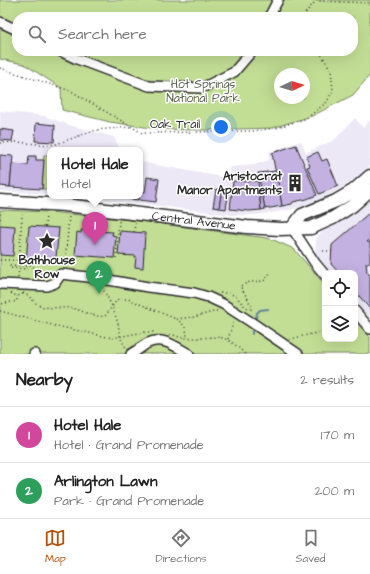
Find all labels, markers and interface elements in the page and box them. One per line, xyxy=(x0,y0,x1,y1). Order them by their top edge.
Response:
search box xyxy=(12,12,358,56)
icon: search xyxy=(26,23,48,45)
text: Search here xyxy=(58,24,147,45)
north arrow xyxy=(274,68,310,104)
park label: Hot Springs National Park xyxy=(166,76,240,107)
street label: Oak Trail xyxy=(150,116,200,133)
your location xyxy=(211,117,231,137)
popup xyxy=(47,147,143,199)
text: Hotel Hale xyxy=(61,154,129,175)
place label: Aristocrat Manor Apartments xyxy=(177,168,282,200)
building icon: Aristocrat Manor Apartments xyxy=(285,173,305,193)
text: Hotel xyxy=(61,175,91,193)
street label: Central Avenue xyxy=(151,207,237,234)
pin: 1 xyxy=(82,212,108,245)
place icon: Bathhouse Row xyxy=(37,231,57,251)
place label: Bathhouse Row xyxy=(19,252,76,283)
pin: 2 xyxy=(86,261,112,294)
map controls xyxy=(322,270,358,342)
button: locate xyxy=(322,270,358,306)
button: layers xyxy=(322,306,358,342)
text: Nearby xyxy=(16,368,73,392)
text: 2 results xyxy=(300,371,354,389)
text: Hotel Hale xyxy=(54,415,121,436)
text: 1 xyxy=(28,426,30,444)
text: 170 m xyxy=(321,426,354,444)
text: Hotel · Grand Promenade xyxy=(54,436,204,454)
text: Arlington Lawn xyxy=(54,471,157,492)
text: 2 xyxy=(25,482,33,500)
text: 200 m xyxy=(315,482,354,500)
text: Park · Grand Promenade xyxy=(54,492,204,510)
tab: Map xyxy=(44,527,66,566)
tab: Directions xyxy=(155,527,207,566)
tab: Saved xyxy=(296,527,326,566)

